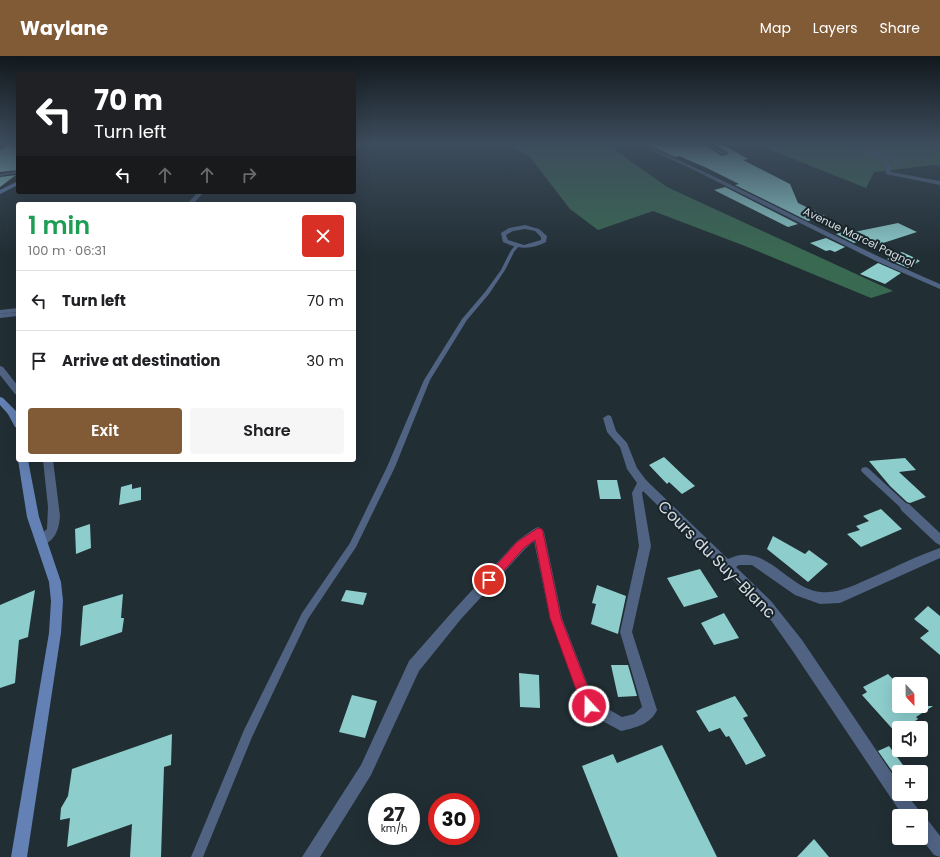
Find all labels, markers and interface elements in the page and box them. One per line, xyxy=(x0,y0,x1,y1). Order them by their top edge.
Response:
text: Waylane xyxy=(20,15,108,42)
text: Map xyxy=(760,18,791,38)
text: Layers xyxy=(813,18,857,38)
text: Share xyxy=(879,18,920,38)
text: 70 m xyxy=(94,81,163,120)
icon: left xyxy=(28,88,80,140)
text: Turn left xyxy=(94,119,166,144)
icon: left xyxy=(112,164,134,186)
icon: ahead xyxy=(154,164,176,186)
icon: ahead xyxy=(196,164,218,186)
icon: right xyxy=(238,164,260,186)
street label: Avenue Marcel Pagnol xyxy=(800,203,918,271)
text: 1 min xyxy=(28,209,90,242)
button: close xyxy=(302,215,344,257)
text: 100 m · 06:31 xyxy=(28,241,106,260)
icon: left xyxy=(28,290,50,312)
text: Turn left xyxy=(62,290,126,311)
text: 70 m xyxy=(307,290,344,311)
icon: arrive xyxy=(28,350,50,372)
text: Arrive at destination xyxy=(62,350,220,371)
text: 30 m xyxy=(306,350,344,371)
button: Exit xyxy=(28,408,182,454)
button: Share xyxy=(190,408,344,454)
street label: Cours du Suy-Blanc xyxy=(652,495,781,624)
pin xyxy=(472,563,506,597)
icon: arrive xyxy=(478,569,500,591)
north arrow xyxy=(892,677,928,713)
map controls xyxy=(892,677,928,845)
position arrow xyxy=(568,685,610,727)
button: sound xyxy=(892,721,928,757)
button: + xyxy=(892,765,928,801)
speed limit sign: 30 xyxy=(428,793,480,845)
text: 27 xyxy=(383,800,405,828)
button: − xyxy=(892,809,928,845)
text: km/h xyxy=(381,821,407,836)

